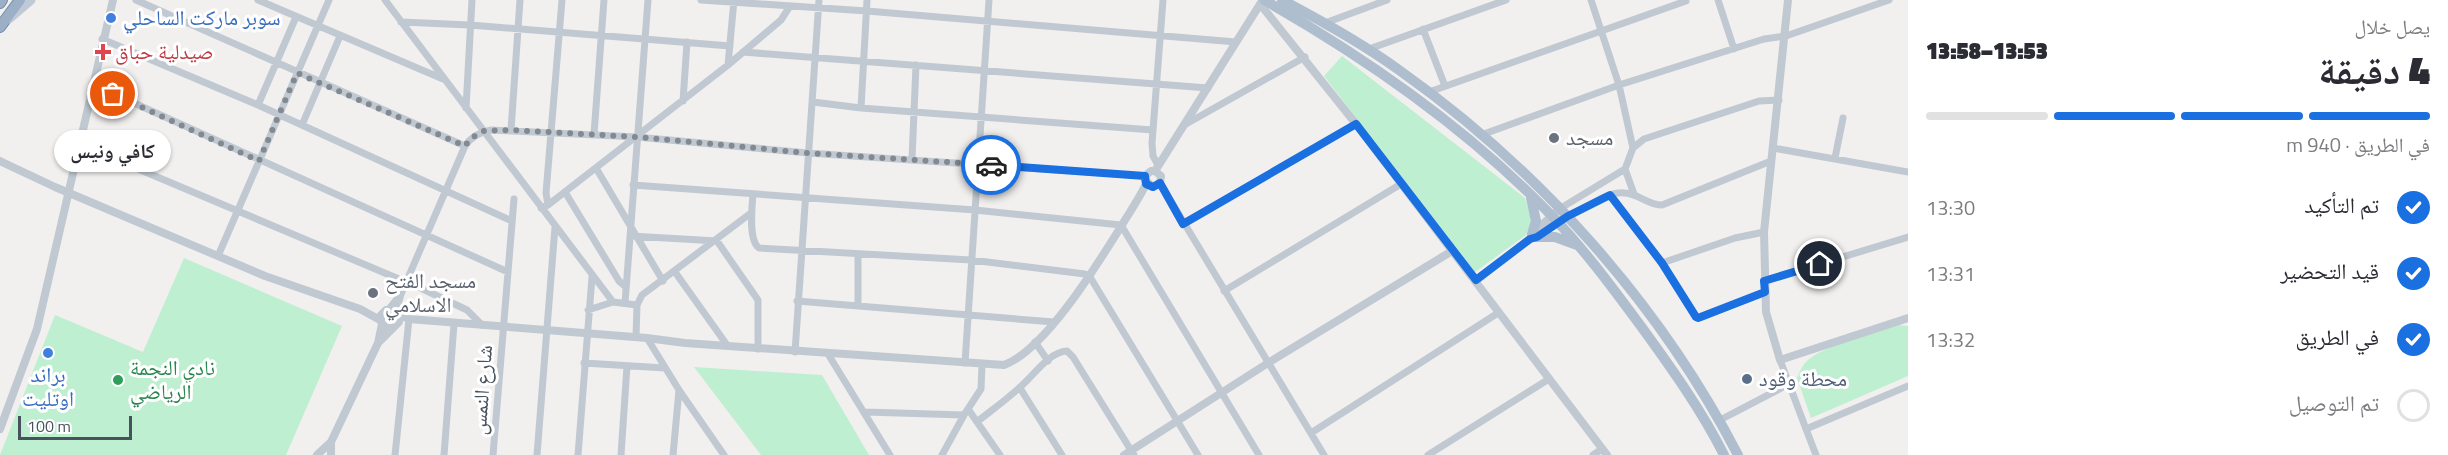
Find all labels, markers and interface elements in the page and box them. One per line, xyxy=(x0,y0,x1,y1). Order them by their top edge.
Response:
place label: سوبر ماركت الساحلي xyxy=(123,1,281,34)
marker: سوبر ماركت الساحلي xyxy=(104,11,118,25)
text: يصل خلال xyxy=(2355,11,2430,42)
text: 13:53–13:58 xyxy=(1926,34,2048,68)
place label: صيدلية حباق xyxy=(115,35,214,67)
text: 4 دقيقة xyxy=(2318,40,2430,99)
marker: صيدلية حباق xyxy=(96,45,110,59)
pin xyxy=(87,68,138,119)
icon: bag xyxy=(96,77,129,110)
place label: مسجد xyxy=(1566,121,1613,153)
text: في الطريق · 940 m xyxy=(2286,129,2430,160)
callout: كافي ونيس xyxy=(54,130,172,172)
marker: مسجد xyxy=(1547,131,1561,145)
text: كافي ونيس xyxy=(70,135,155,166)
courier xyxy=(961,135,1021,195)
icon: car xyxy=(975,149,1008,182)
text: تم التأكيد xyxy=(2304,188,2379,222)
icon: check xyxy=(2397,191,2430,224)
text: 13:30 xyxy=(1926,192,1975,223)
pin xyxy=(1794,238,1845,289)
icon: home xyxy=(1803,247,1836,280)
text: قيد التحضير xyxy=(2280,254,2379,288)
icon: check xyxy=(2397,257,2430,290)
text: 13:31 xyxy=(1926,258,1975,289)
place label: مسجد الفتح الاسلامي xyxy=(385,264,476,321)
marker: مسجد الفتح الاسلامي xyxy=(366,286,380,300)
text: في الطريق xyxy=(2296,320,2379,354)
icon: check xyxy=(2397,323,2430,356)
text: 13:32 xyxy=(1926,324,1975,355)
street label: شارع النمس xyxy=(462,344,500,436)
marker: براند اوتليت xyxy=(41,346,55,360)
place label: نادي النجمة الرياضي xyxy=(130,351,215,408)
place label: براند اوتليت xyxy=(22,358,74,414)
place label: محطة وقود xyxy=(1759,362,1847,394)
marker: محطة وقود xyxy=(1740,372,1754,386)
marker: نادي النجمة الرياضي xyxy=(111,373,125,387)
text: تم التوصيل xyxy=(2289,386,2379,420)
scale bar xyxy=(18,413,132,440)
text: 100 m xyxy=(27,414,71,438)

